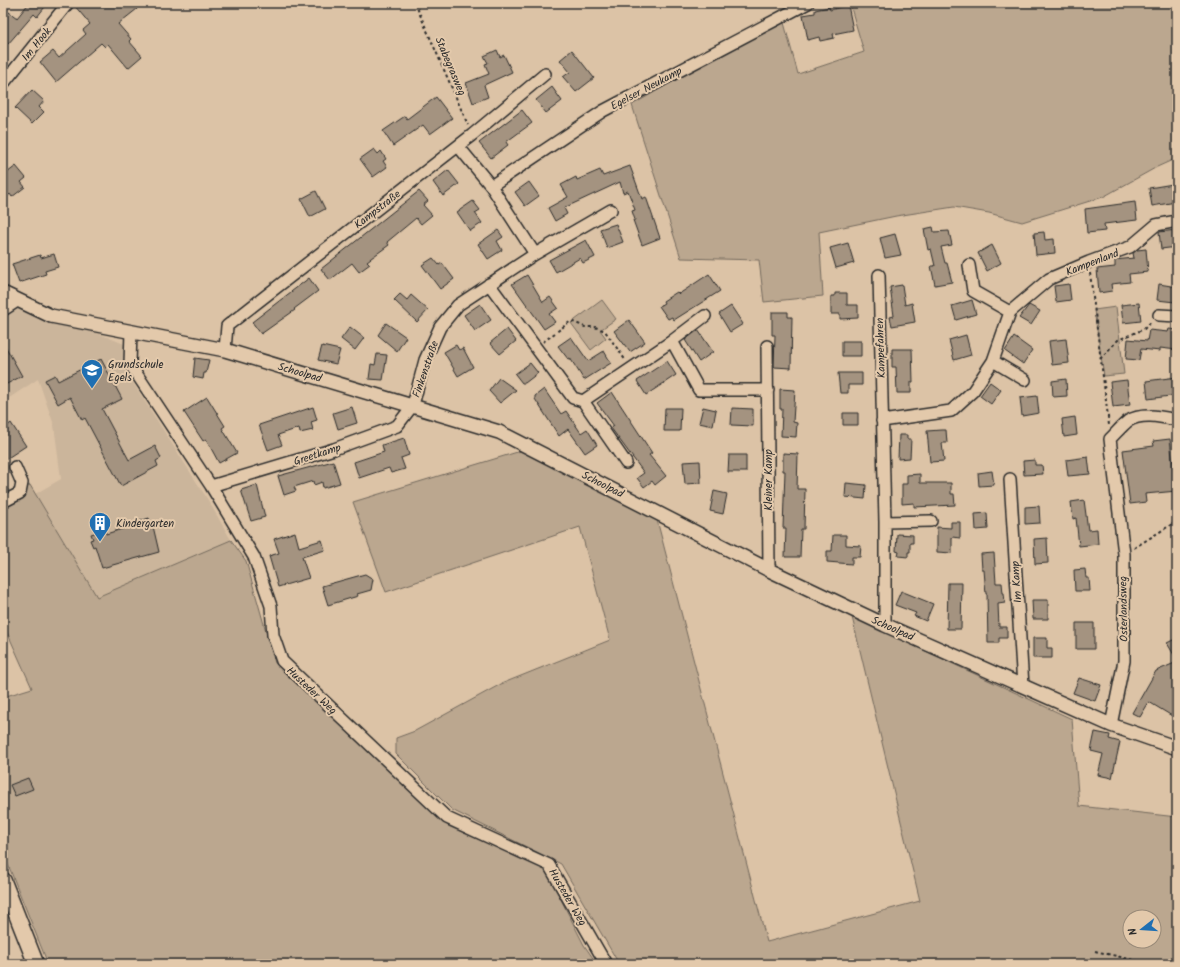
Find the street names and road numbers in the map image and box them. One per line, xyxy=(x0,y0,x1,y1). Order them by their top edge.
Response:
street label: Im Hook xyxy=(17,23,57,65)
street label: Stabegrasweg xyxy=(430,34,471,99)
street label: Egelser Neukamp xyxy=(607,62,686,115)
street label: Kampstraße xyxy=(350,186,405,234)
street label: Kampenland xyxy=(1063,244,1122,281)
street label: Kampefahren xyxy=(871,317,891,378)
street label: Finkenstraße xyxy=(408,338,444,400)
street label: Schoolpad xyxy=(276,358,324,388)
street label: Greetkamp xyxy=(291,439,344,471)
street label: Kleiner Kamp xyxy=(760,449,778,511)
street label: Schoolpad xyxy=(578,467,627,503)
street label: Im Kamp xyxy=(1006,559,1027,604)
street label: Osterlandsweg xyxy=(1114,576,1134,642)
street label: Schoolpad xyxy=(868,611,917,647)
street label: Husteder Weg xyxy=(282,662,341,719)
street label: Husteder Weg xyxy=(543,865,591,930)

